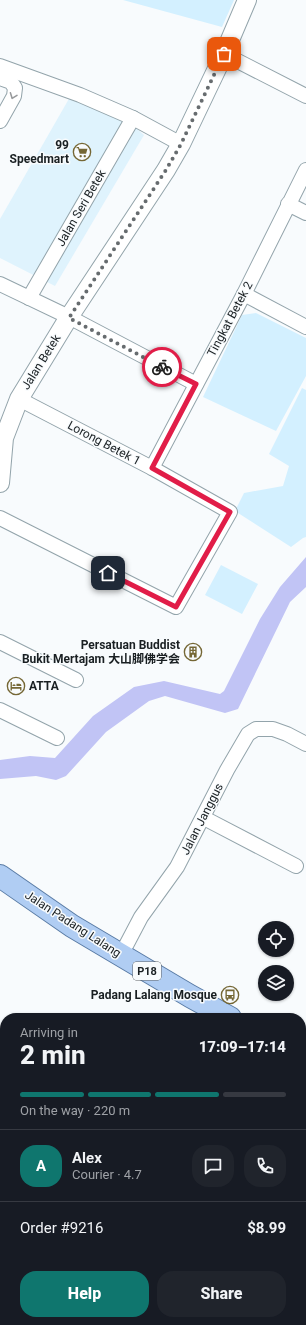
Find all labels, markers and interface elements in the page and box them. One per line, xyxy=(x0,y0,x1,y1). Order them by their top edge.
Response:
pin xyxy=(207,37,241,71)
icon: bag xyxy=(213,43,235,65)
one-way arrow xyxy=(9,93,17,100)
place label: 99 Speedmart xyxy=(10,138,69,166)
supermarket icon: 99 Speedmart xyxy=(72,142,92,162)
street label: Jalan Seri Betek xyxy=(53,167,109,249)
street label: Tingkat Betek 2 xyxy=(204,279,256,359)
street label: Jalan Betek xyxy=(19,331,64,392)
courier xyxy=(142,347,182,387)
icon: bike xyxy=(151,356,173,378)
street label: Lorong Betek 1 xyxy=(65,418,143,468)
pin xyxy=(91,556,125,590)
icon: home xyxy=(97,562,119,584)
place label: Persatuan Buddist Bukit Mertajam 大山脚佛学会 xyxy=(22,638,180,666)
building icon: Persatuan Buddist Bukit Mertajam 大山脚佛学会 xyxy=(183,642,203,662)
hotel icon: ATTA xyxy=(6,676,26,696)
place label: ATTA xyxy=(29,679,60,693)
street label: Jalan Janggus xyxy=(178,781,226,857)
street label: Jalan Padang Lalang xyxy=(22,888,124,960)
map controls xyxy=(258,921,294,1001)
button: locate xyxy=(258,921,294,957)
road number: P18 xyxy=(133,962,161,980)
button: layers xyxy=(258,965,294,1001)
bus stop icon: Padang Lalang Mosque xyxy=(220,985,240,1005)
place label: Padang Lalang Mosque xyxy=(91,988,218,1002)
text: Arriving in xyxy=(20,1025,78,1040)
text: 17:09–17:14 xyxy=(199,1038,286,1056)
text: 2 min xyxy=(20,1040,86,1070)
text: On the way · 220 m xyxy=(20,1103,130,1118)
button: chat xyxy=(192,1145,234,1187)
button: phone xyxy=(244,1145,286,1187)
text: Alex xyxy=(72,1149,102,1167)
text: A xyxy=(36,1157,46,1175)
text: Courier · 4.7 xyxy=(72,1167,142,1182)
text: Order #9216 xyxy=(20,1219,103,1237)
text: $8.99 xyxy=(247,1219,286,1237)
button: Help xyxy=(20,1271,149,1317)
button: Share xyxy=(157,1271,286,1317)

